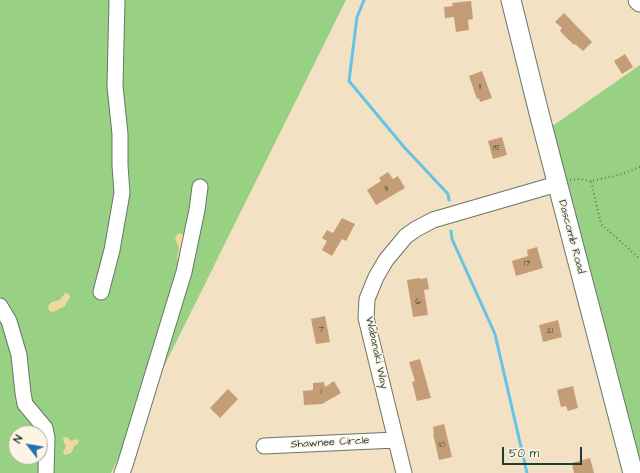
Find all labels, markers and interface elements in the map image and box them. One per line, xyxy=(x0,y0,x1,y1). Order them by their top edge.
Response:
house number: 11 xyxy=(479,82,481,92)
house number: 15 xyxy=(493,143,501,153)
house number: 3 xyxy=(384,184,388,194)
street label: Dascomb Road xyxy=(555,199,587,275)
house number: 17 xyxy=(524,259,530,269)
house number: 6 xyxy=(415,297,421,307)
street label: Wabanaki Way xyxy=(362,316,390,390)
house number: 7 xyxy=(318,325,324,335)
house number: 21 xyxy=(547,326,553,336)
house number: 1 xyxy=(320,387,322,397)
north arrow xyxy=(8,425,48,465)
text: N xyxy=(10,432,26,446)
street label: Shawnee Circle xyxy=(290,434,370,452)
scale bar xyxy=(504,439,584,465)
house number: 10 xyxy=(439,440,445,450)
text: 50 m xyxy=(509,445,539,462)

